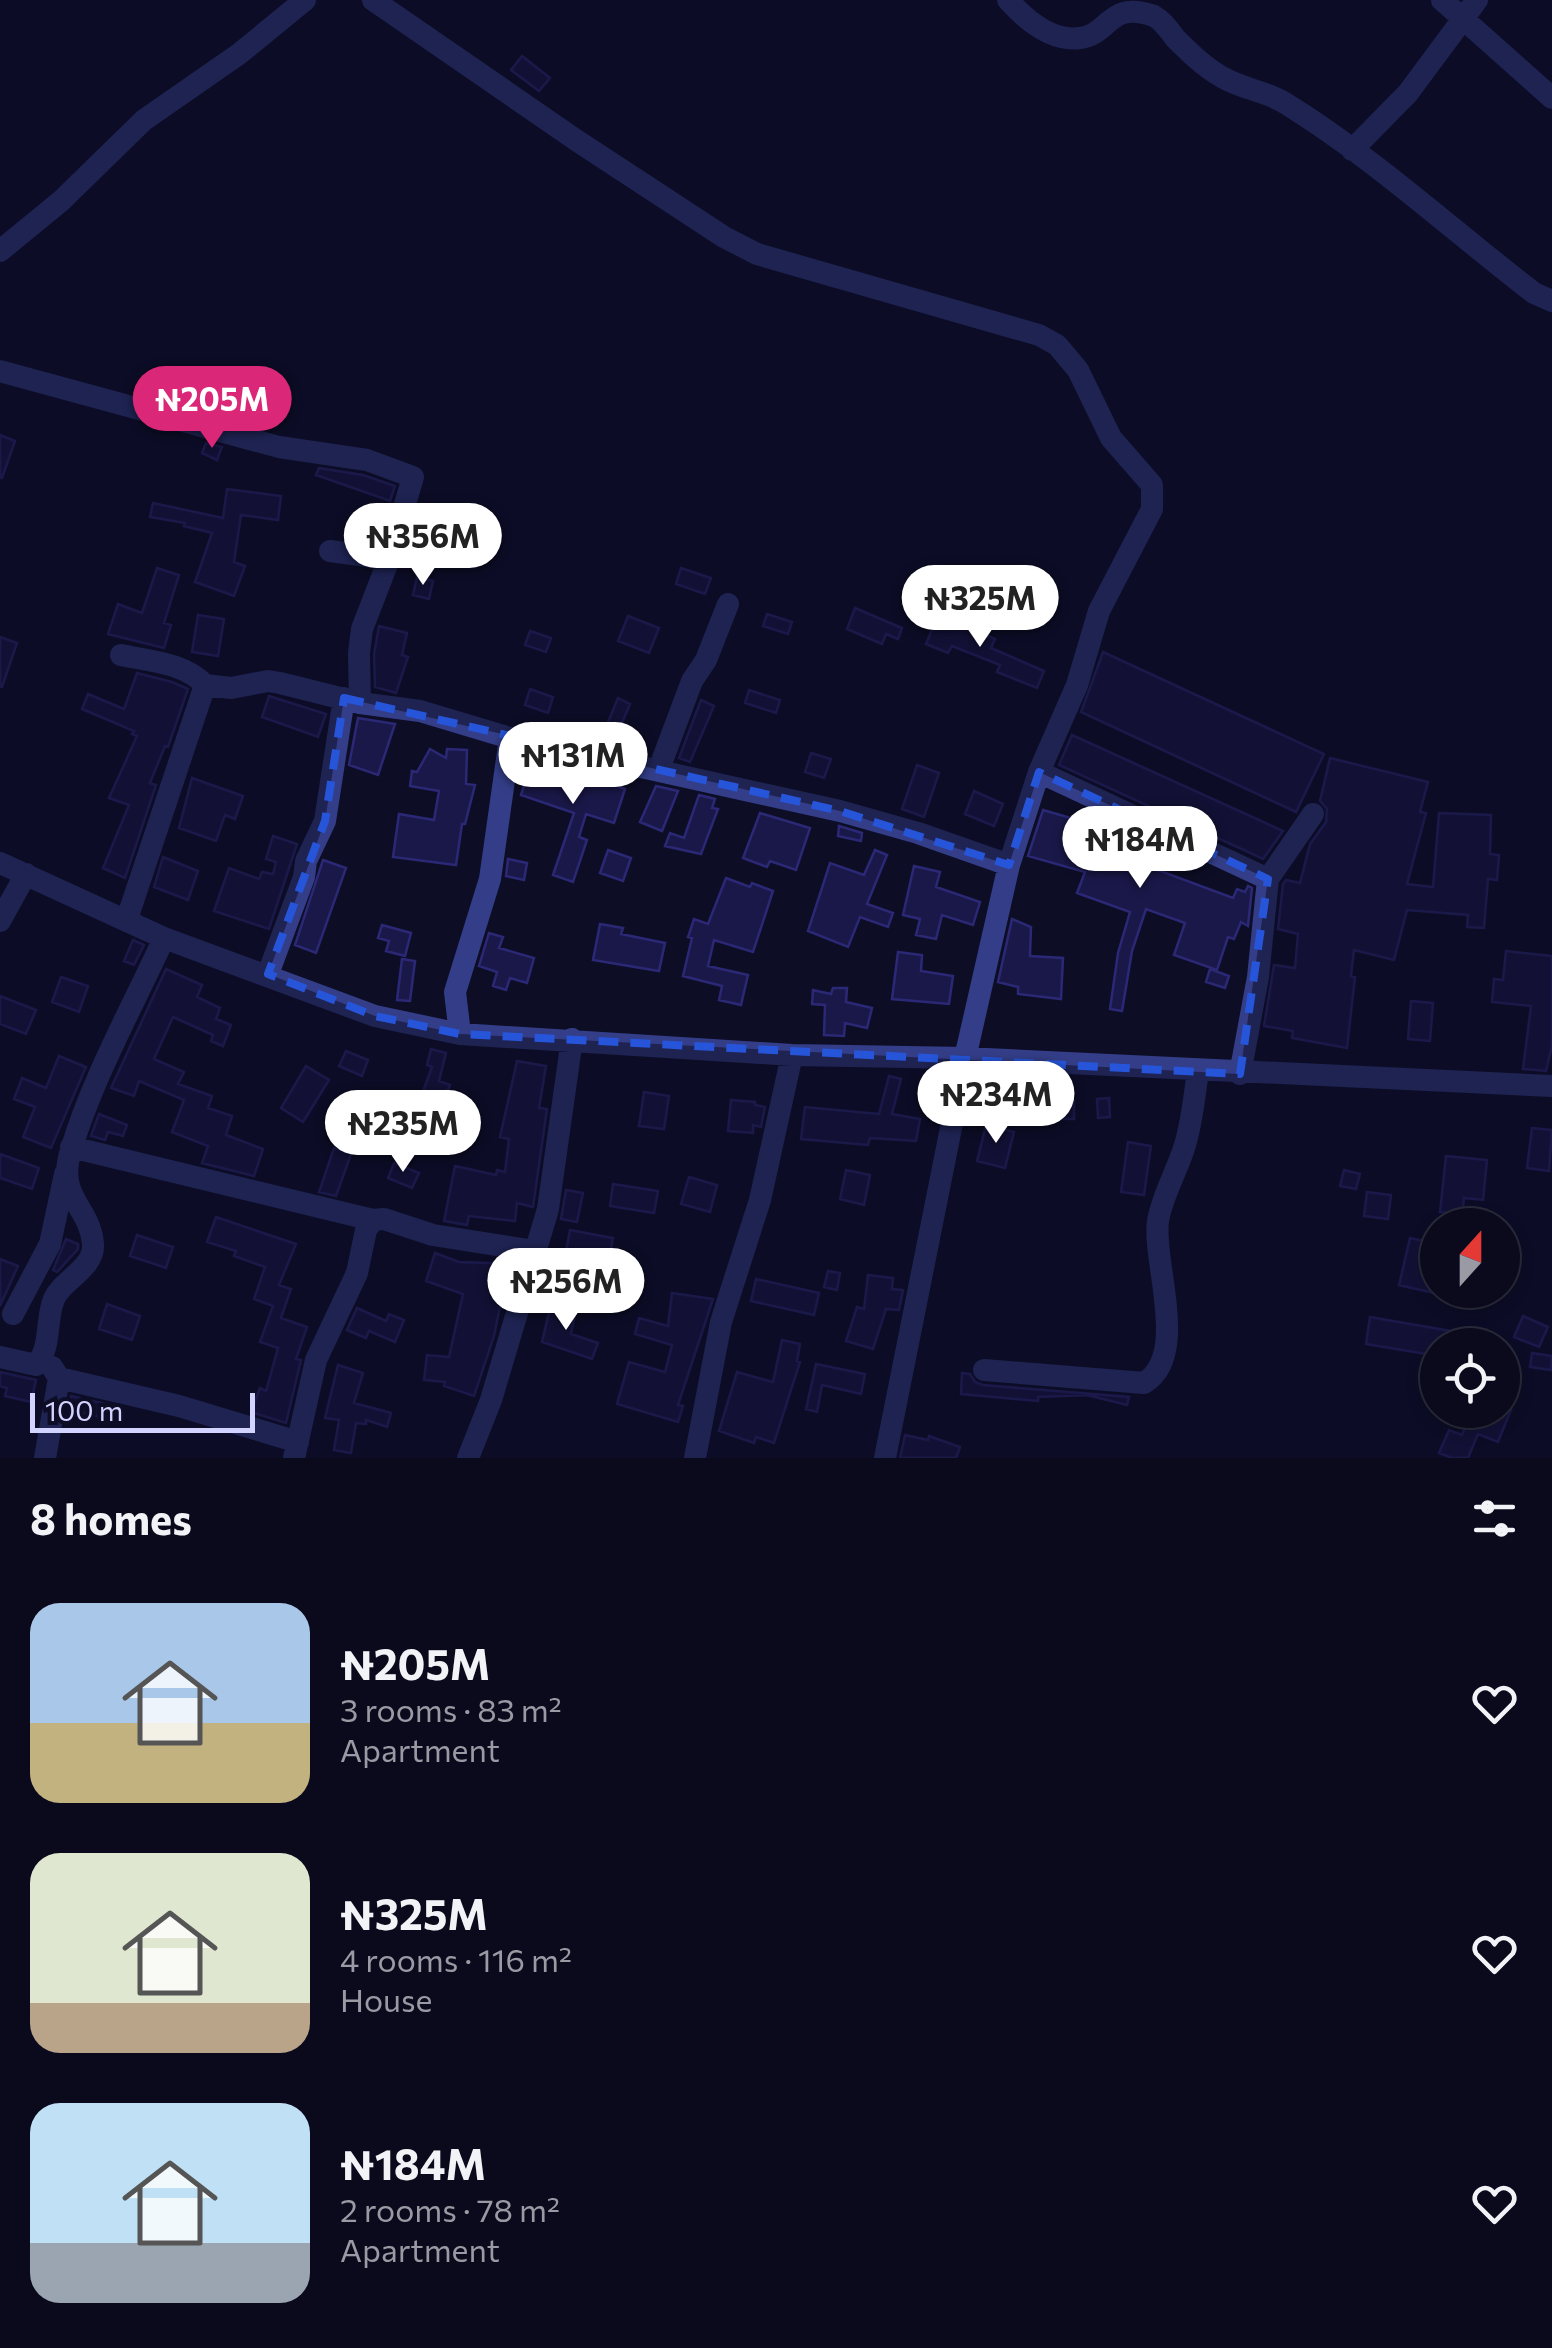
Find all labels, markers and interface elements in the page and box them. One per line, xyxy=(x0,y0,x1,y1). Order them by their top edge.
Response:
pin: ₦205M xyxy=(142,366,282,451)
text: ₦205M xyxy=(155,378,269,418)
pin: ₦356M xyxy=(353,503,493,588)
text: ₦356M xyxy=(366,515,480,555)
pin: ₦325M xyxy=(910,565,1050,650)
text: ₦325M xyxy=(924,577,1036,617)
pin: ₦131M xyxy=(503,722,643,807)
text: ₦131M xyxy=(521,734,625,774)
pin: ₦184M xyxy=(1070,806,1210,891)
text: ₦184M xyxy=(1084,818,1196,858)
pin: ₦234M xyxy=(926,1061,1066,1146)
text: ₦234M xyxy=(939,1073,1053,1113)
pin: ₦235M xyxy=(333,1090,473,1175)
text: ₦235M xyxy=(347,1102,459,1142)
north arrow xyxy=(1420,1208,1520,1308)
map controls xyxy=(1420,1208,1520,1428)
pin: ₦256M xyxy=(496,1248,636,1333)
text: ₦256M xyxy=(509,1260,623,1300)
button: locate xyxy=(1420,1328,1520,1428)
scale bar xyxy=(30,1388,255,1432)
text: 100 m xyxy=(45,1393,123,1427)
icon: filters xyxy=(1467,1491,1522,1546)
text: 8 homes xyxy=(30,1492,192,1544)
text: ₦205M xyxy=(340,1637,490,1689)
icon: home xyxy=(110,1643,230,1763)
icon: heart xyxy=(1467,1676,1522,1731)
text: 3 rooms · 83 m² xyxy=(340,1689,562,1729)
text: Apartment xyxy=(340,1729,500,1769)
text: ₦325M xyxy=(340,1887,488,1939)
icon: home xyxy=(110,1893,230,2013)
icon: heart xyxy=(1467,1926,1522,1981)
text: 4 rooms · 116 m² xyxy=(340,1939,572,1979)
text: House xyxy=(340,1979,432,2019)
text: ₦184M xyxy=(340,2137,486,2189)
icon: home xyxy=(110,2143,230,2263)
icon: heart xyxy=(1467,2176,1522,2231)
text: 2 rooms · 78 m² xyxy=(340,2189,560,2229)
text: Apartment xyxy=(340,2229,500,2269)

